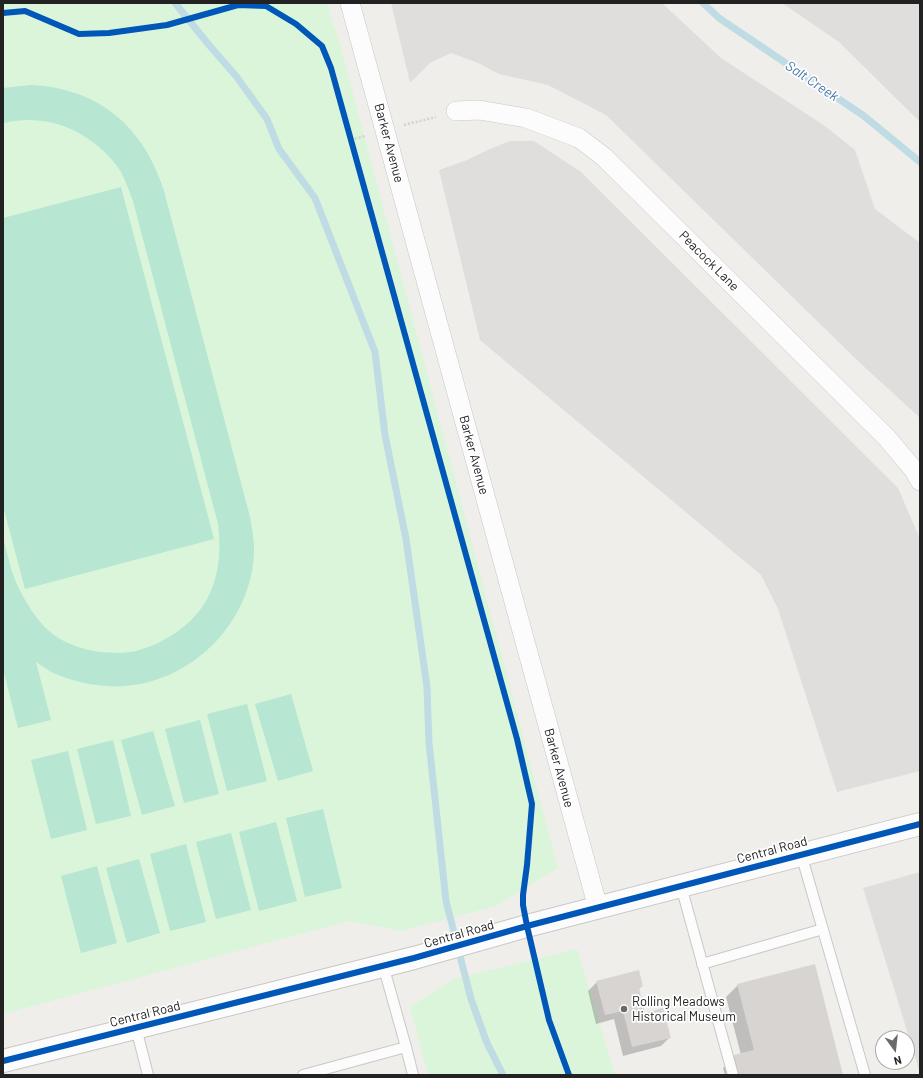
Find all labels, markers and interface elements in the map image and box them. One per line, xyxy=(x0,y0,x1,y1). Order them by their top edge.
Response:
water label: Salt Creek xyxy=(782,57,842,105)
street label: Barker Avenue xyxy=(371,102,407,184)
street label: Peacock Lane xyxy=(676,228,742,294)
street label: Barker Avenue xyxy=(456,414,492,496)
street label: Barker Avenue xyxy=(541,727,577,809)
street label: Central Road xyxy=(735,833,809,867)
street label: Central Road xyxy=(422,917,496,951)
place label: Rolling Meadows Historical Museum xyxy=(632,994,736,1025)
street label: Central Road xyxy=(108,998,182,1030)
marker: Rolling Meadows Historical Museum xyxy=(619,1004,629,1014)
north arrow xyxy=(875,1030,915,1070)
text: N xyxy=(893,1054,903,1068)

